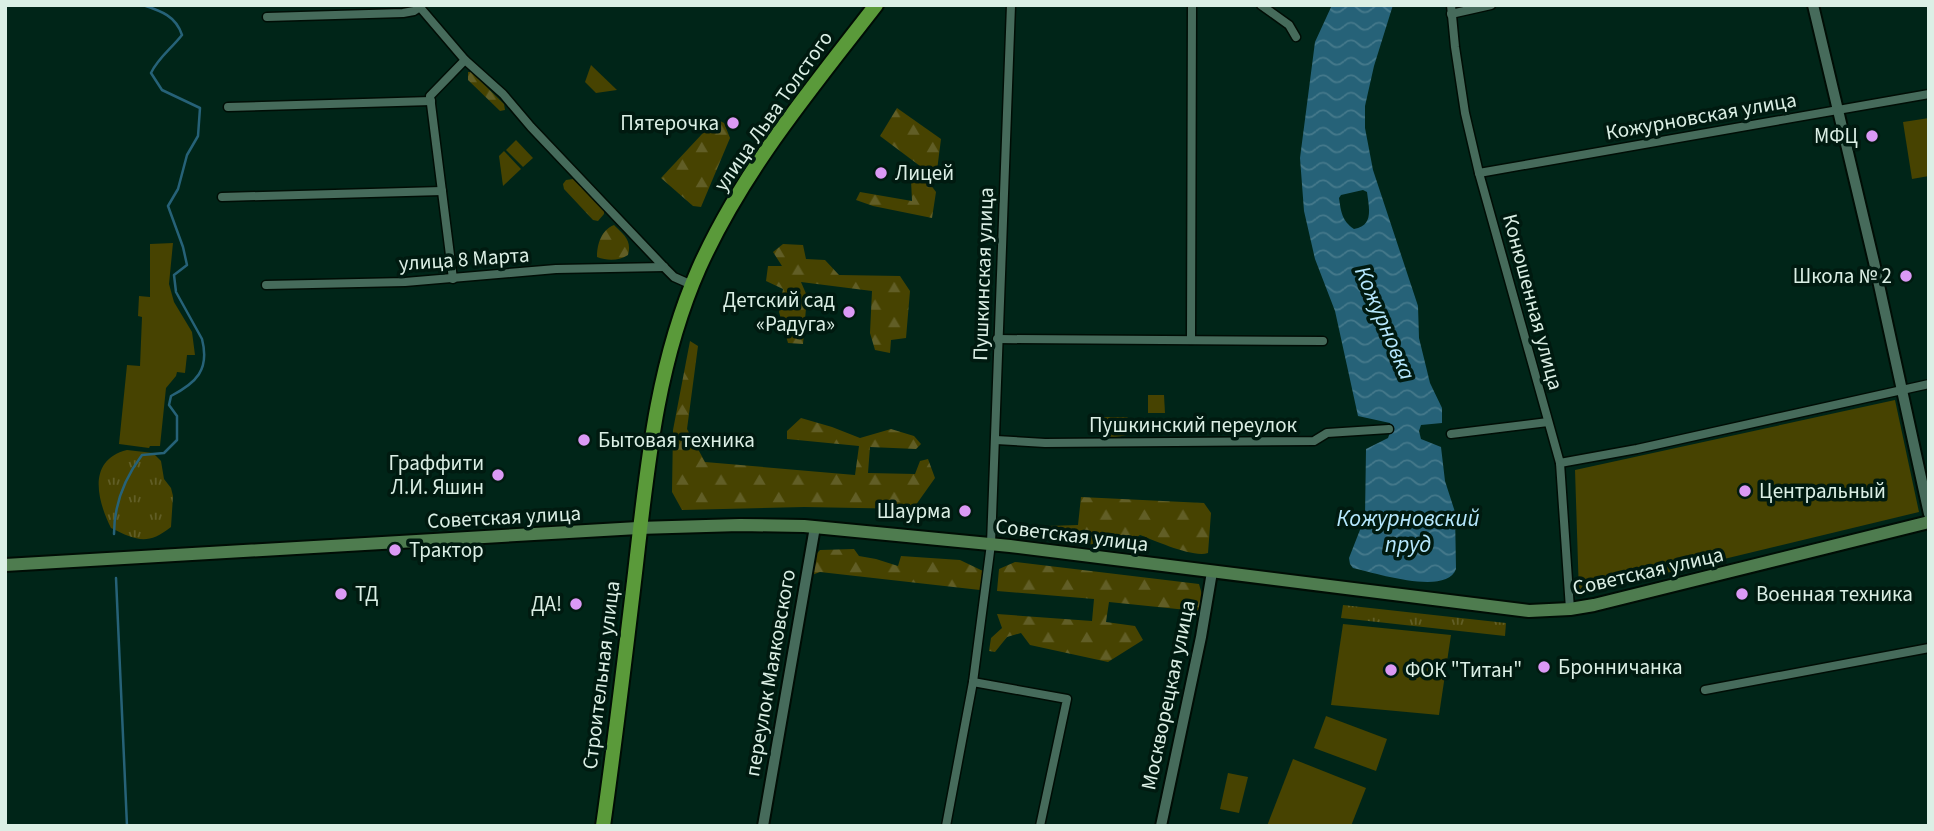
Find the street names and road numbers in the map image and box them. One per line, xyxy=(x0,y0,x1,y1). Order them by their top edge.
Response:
street label: улица Льва Толстого xyxy=(706,25,840,197)
street label: Кожурновская улица xyxy=(1603,84,1799,148)
street label: Пушкинская улица xyxy=(965,187,1001,361)
street label: Конюшенная улица xyxy=(1495,211,1571,393)
street label: улица 8 Марта xyxy=(398,239,530,279)
street label: Пушкинский переулок xyxy=(1089,410,1298,440)
street label: Советская улица xyxy=(426,498,582,536)
street label: Советская улица xyxy=(994,511,1150,559)
street label: Советская улица xyxy=(1570,539,1726,603)
street label: переулок Маяковского xyxy=(737,567,803,779)
street label: Строительная улица xyxy=(575,579,627,771)
street label: Москворецкая улица xyxy=(1133,597,1203,793)

